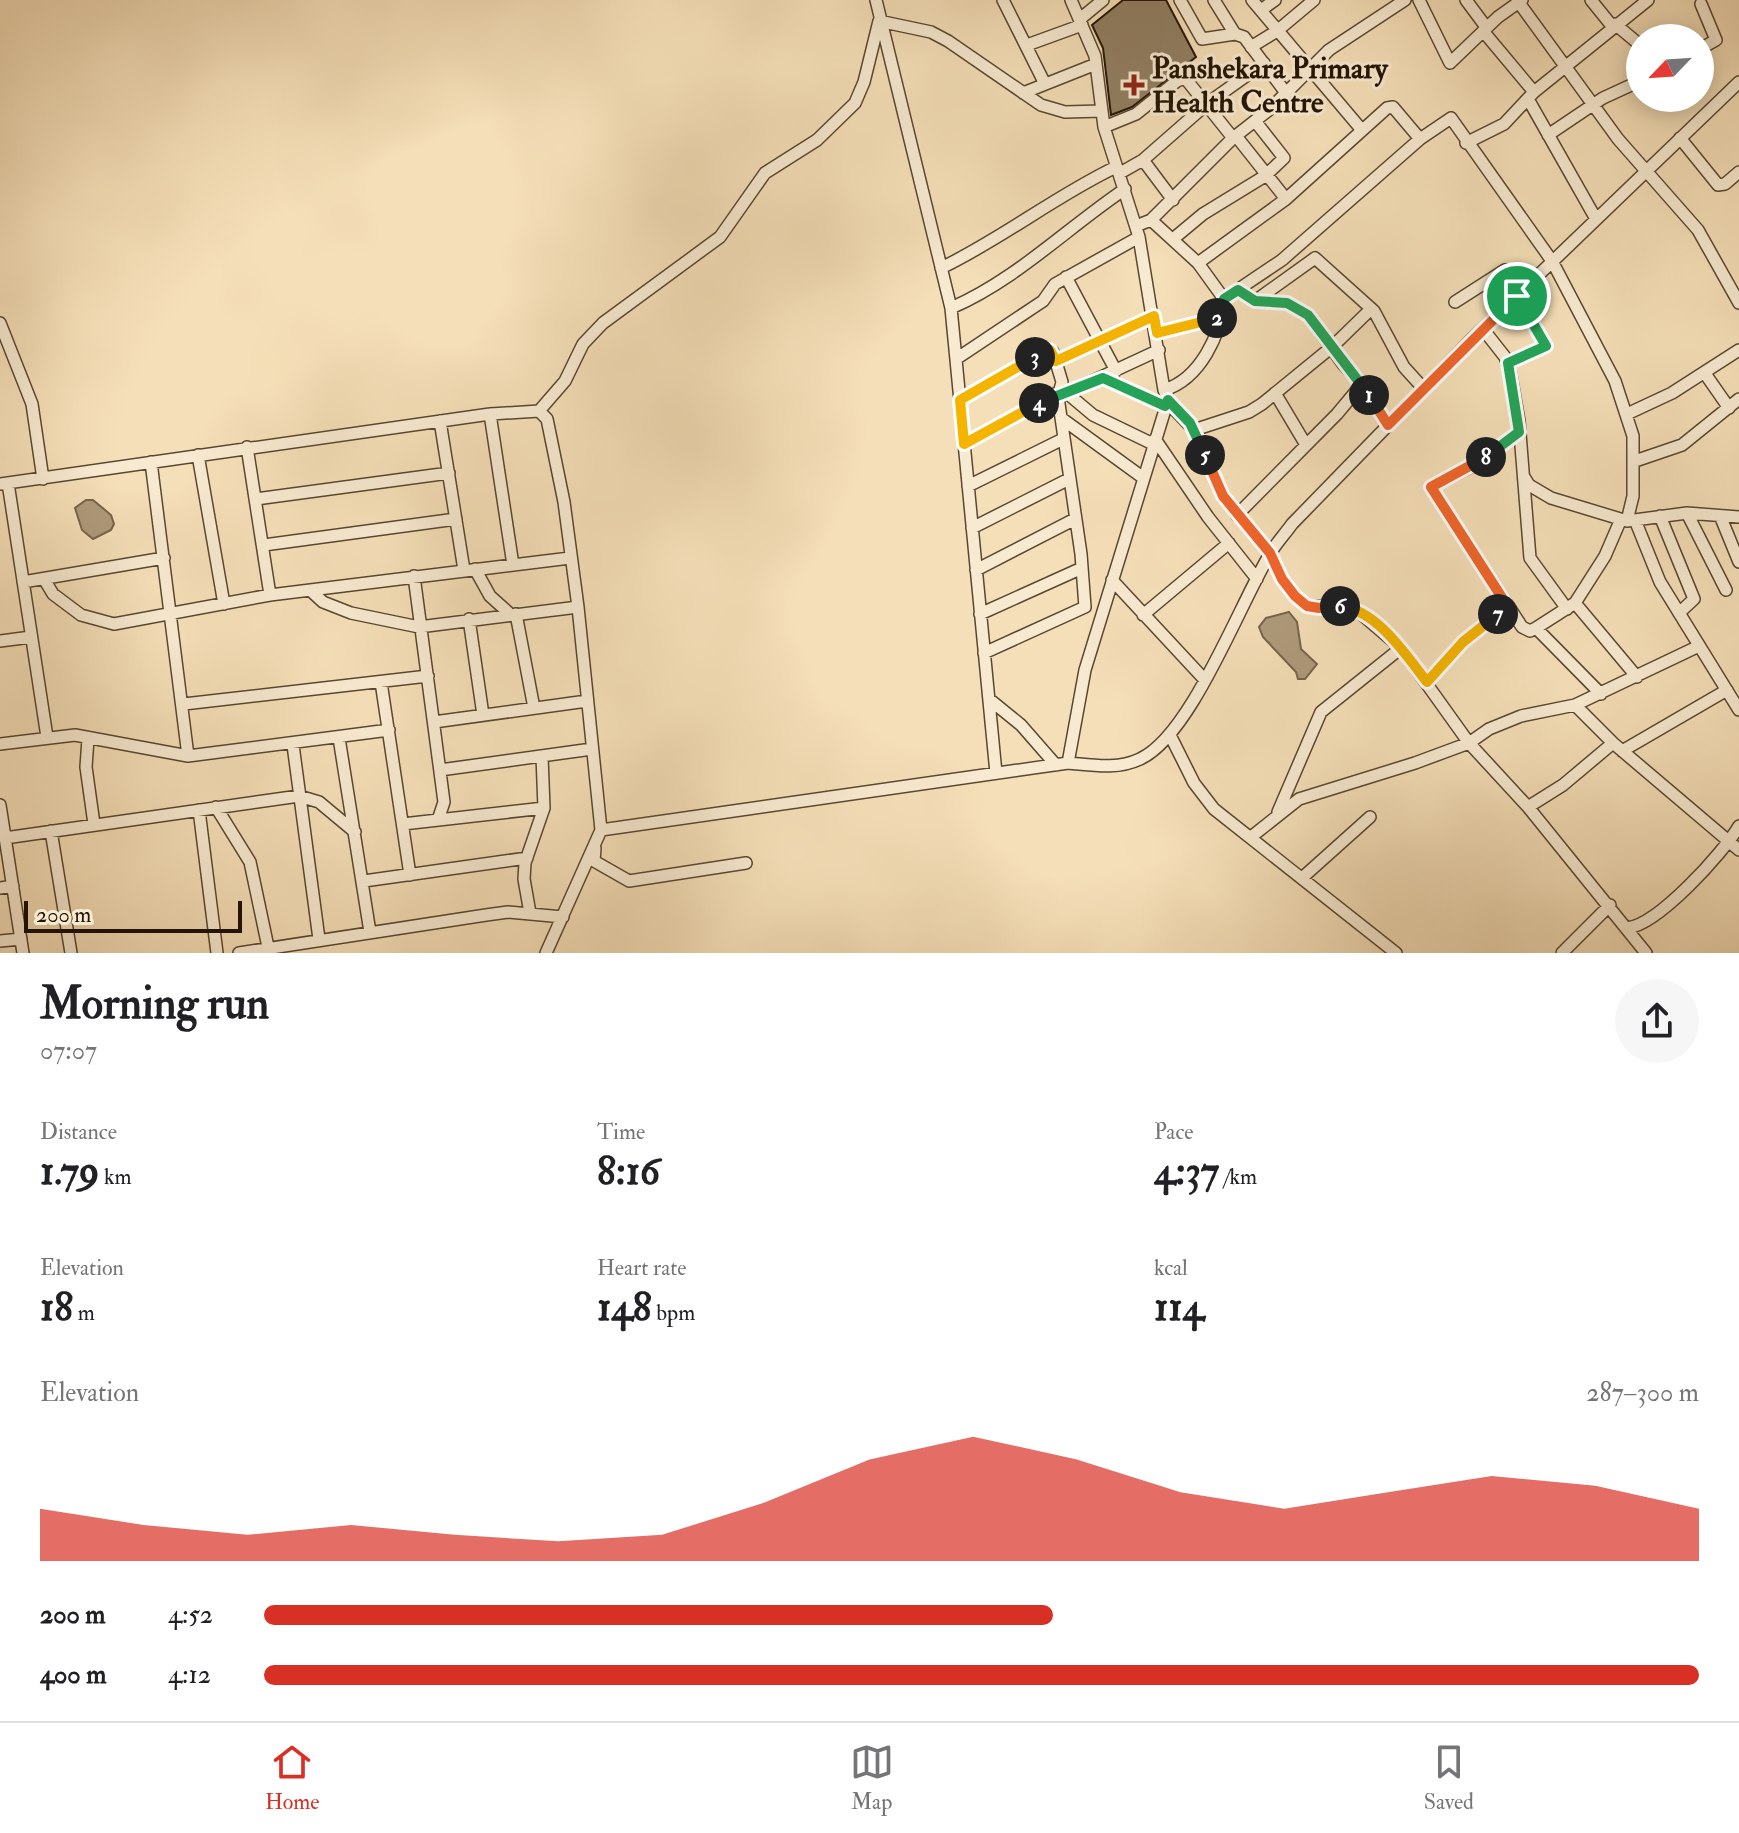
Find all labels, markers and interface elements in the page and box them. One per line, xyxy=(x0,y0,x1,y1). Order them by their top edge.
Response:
north arrow xyxy=(1626,24,1714,112)
map controls xyxy=(1626,24,1714,112)
place label: Panshekara Primary Health Centre xyxy=(1152,50,1390,121)
marker: Panshekara Primary Health Centre xyxy=(1123,74,1145,96)
pin xyxy=(1483,262,1551,330)
icon: arrive xyxy=(1495,274,1539,318)
pin: 2 xyxy=(1197,298,1237,338)
text: 2 xyxy=(1211,304,1223,332)
pin: 3 xyxy=(1015,337,1055,377)
text: 3 xyxy=(1031,343,1039,371)
pin: 1 xyxy=(1349,375,1389,415)
text: 1 xyxy=(1365,381,1373,409)
pin: 4 xyxy=(1019,383,1059,423)
text: 4 xyxy=(1033,389,1045,417)
pin: 5 xyxy=(1185,435,1225,475)
pin: 8 xyxy=(1466,437,1506,477)
text: 5 xyxy=(1200,441,1210,469)
text: 8 xyxy=(1481,443,1491,471)
pin: 6 xyxy=(1320,586,1360,626)
text: 6 xyxy=(1334,592,1346,620)
pin: 7 xyxy=(1478,594,1518,634)
text: 7 xyxy=(1493,600,1503,628)
scale bar xyxy=(24,897,242,933)
text: 200 m xyxy=(36,901,91,929)
text: Morning run xyxy=(40,977,269,1032)
button: share xyxy=(1615,979,1699,1063)
text: 07:07 xyxy=(40,1035,97,1067)
text: Distance xyxy=(40,1118,117,1146)
text: Time xyxy=(597,1118,645,1146)
text: Pace xyxy=(1154,1118,1193,1146)
text: 1.79 xyxy=(40,1146,99,1197)
text: 8:16 xyxy=(597,1146,660,1197)
text: 4:37 xyxy=(1154,1146,1219,1197)
text: km xyxy=(99,1163,132,1191)
text: /km xyxy=(1219,1163,1257,1191)
text: Elevation xyxy=(40,1254,124,1282)
text: Heart rate xyxy=(597,1254,687,1282)
text: kcal xyxy=(1154,1254,1188,1282)
text: 18 xyxy=(40,1282,73,1333)
text: 148 xyxy=(597,1282,652,1333)
text: 114 xyxy=(1154,1282,1204,1333)
text: m xyxy=(73,1299,95,1327)
text: bpm xyxy=(652,1299,695,1327)
text: Elevation xyxy=(40,1377,139,1409)
text: 287–300 m xyxy=(1586,1377,1699,1409)
text: 200 m xyxy=(40,1599,105,1631)
text: 4:52 xyxy=(168,1599,213,1631)
text: 400 m xyxy=(40,1659,106,1691)
text: 4:12 xyxy=(168,1659,211,1691)
tab: Home xyxy=(265,1740,320,1816)
tab: Map xyxy=(850,1740,894,1816)
tab: Saved xyxy=(1424,1740,1474,1816)

